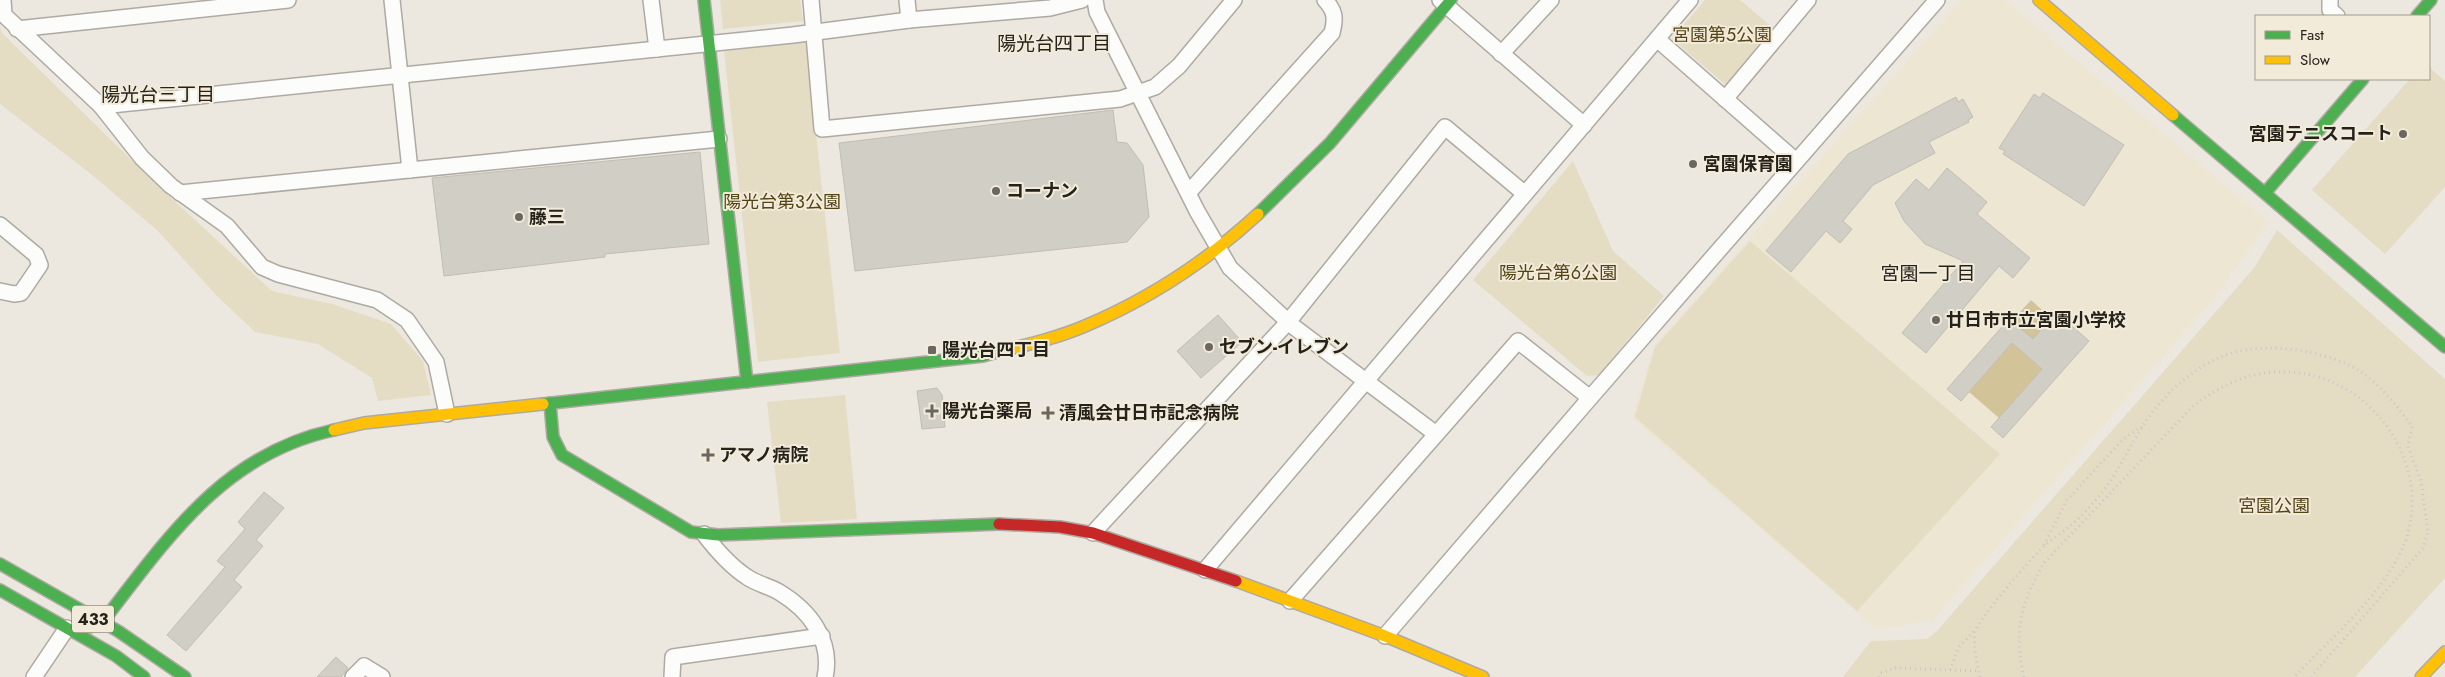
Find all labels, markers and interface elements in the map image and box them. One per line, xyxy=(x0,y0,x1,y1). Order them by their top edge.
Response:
legend xyxy=(2255,15,2430,80)
park label: 宮園第5公園 xyxy=(1672,22,1772,48)
text: Fast xyxy=(2300,24,2324,46)
district label: 陽光台四丁目 xyxy=(997,30,1111,57)
text: Slow xyxy=(2300,49,2331,71)
district label: 陽光台三丁目 xyxy=(101,81,215,108)
place label: 宮園テニスコート xyxy=(2249,121,2393,147)
marker: 宮園テニスコート xyxy=(2397,128,2409,140)
place label: 宮園保育園 xyxy=(1703,151,1793,177)
marker: 宮園保育園 xyxy=(1687,158,1699,170)
place label: コーナン xyxy=(1006,178,1078,204)
marker: コーナン xyxy=(990,185,1002,197)
park label: 陽光台第3公園 xyxy=(723,189,841,215)
place label: 藤三 xyxy=(529,204,565,230)
marker: 藤三 xyxy=(513,211,525,223)
park label: 陽光台第6公園 xyxy=(1499,260,1617,286)
district label: 宮園一丁目 xyxy=(1880,260,1976,287)
place label: 廿日市市立宮園小学校 xyxy=(1946,307,2126,333)
marker: 廿日市市立宮園小学校 xyxy=(1930,314,1942,326)
place label: セブン-イレブン xyxy=(1219,334,1349,360)
place label: 陽光台四丁目 xyxy=(942,337,1050,363)
marker: セブン-イレブン xyxy=(1203,341,1215,353)
marker: 陽光台四丁目 xyxy=(926,344,938,356)
place label: 陽光台薬局 xyxy=(942,398,1032,424)
place label: 清風会廿日市記念病院 xyxy=(1059,400,1239,426)
marker: 陽光台薬局 xyxy=(926,405,938,417)
marker: 清風会廿日市記念病院 xyxy=(1041,406,1055,420)
place label: アマノ病院 xyxy=(719,442,808,468)
marker: アマノ病院 xyxy=(701,448,715,462)
park label: 宮園公園 xyxy=(2238,493,2310,519)
road number: 433 xyxy=(72,606,114,632)

